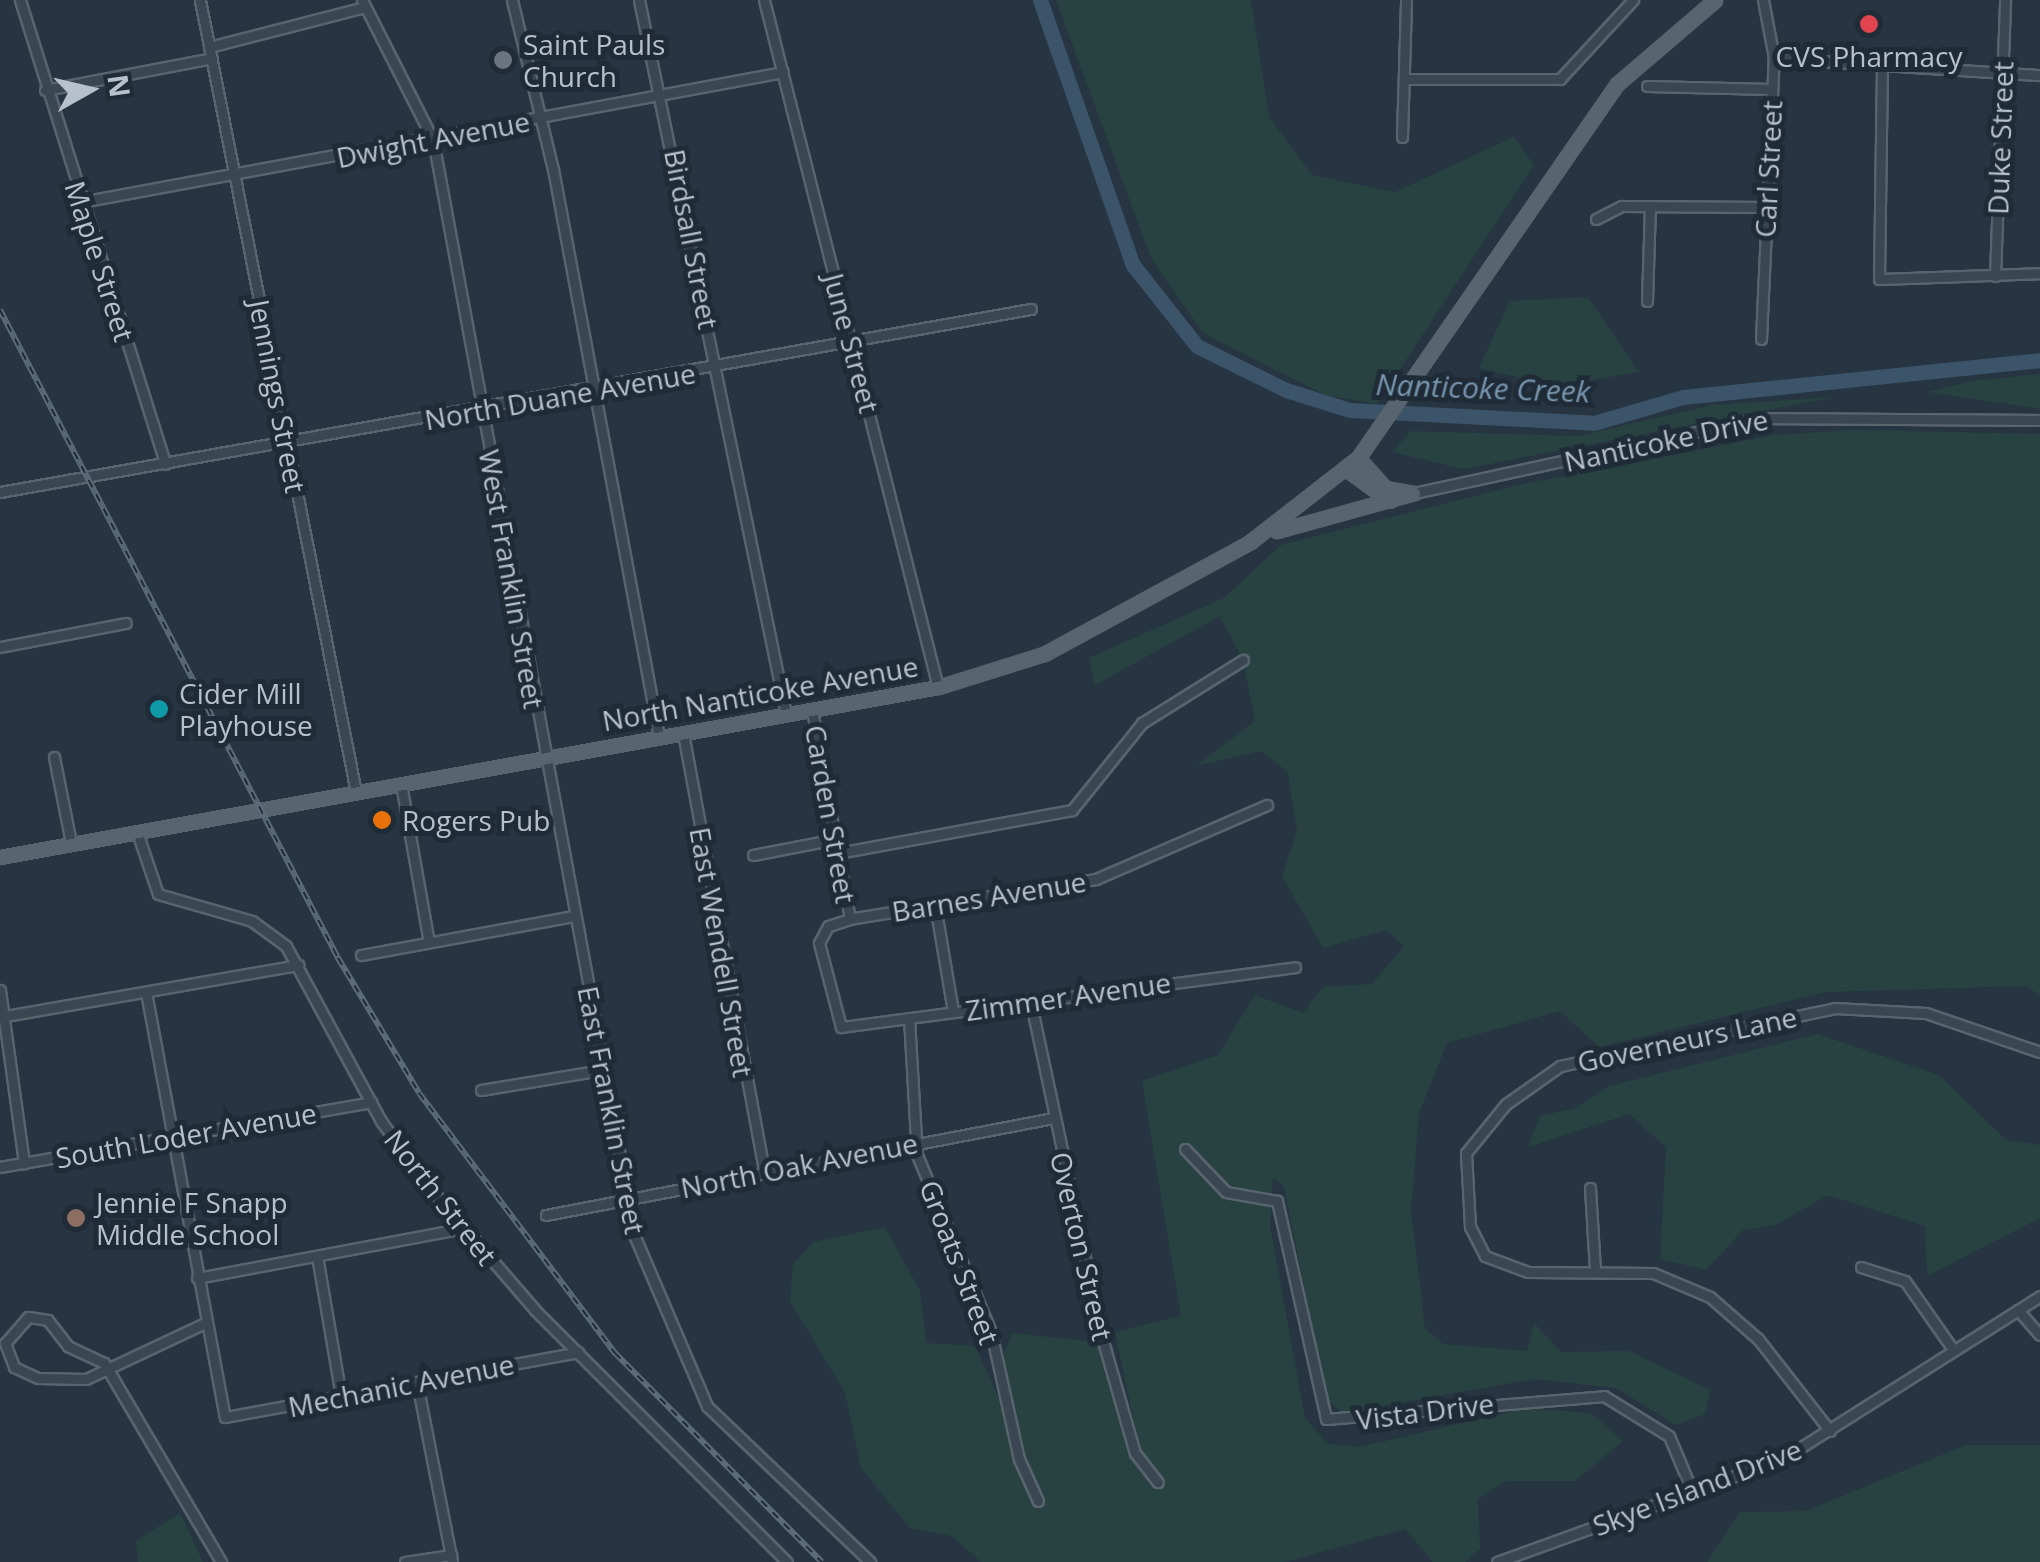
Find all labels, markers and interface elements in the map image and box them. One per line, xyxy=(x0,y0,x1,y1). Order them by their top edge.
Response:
marker: CVS Pharmacy xyxy=(1858,13,1880,35)
place label: Saint Pauls Church xyxy=(523,27,665,93)
place label: CVS Pharmacy xyxy=(1776,39,1962,73)
north arrow xyxy=(40,40,140,140)
marker: Saint Pauls Church xyxy=(492,49,514,71)
street label: Duke Street xyxy=(1981,61,2019,215)
text: N xyxy=(99,72,140,100)
street label: Carl Street xyxy=(1748,100,1788,238)
street label: Dwight Avenue xyxy=(334,104,532,174)
street label: Birdsall Street xyxy=(658,146,726,332)
street label: Maple Street xyxy=(58,177,142,345)
street label: June Street xyxy=(817,270,887,416)
street label: Jennings Street xyxy=(243,297,313,495)
street label: North Duane Avenue xyxy=(422,356,698,436)
water label: Nanticoke Creek xyxy=(1375,366,1591,410)
street label: Nanticoke Drive xyxy=(1561,402,1771,478)
street label: West Franklin Street xyxy=(473,447,551,711)
street label: North Nanticoke Avenue xyxy=(599,649,921,737)
place label: Cider Mill Playhouse xyxy=(179,676,313,742)
marker: Cider Mill Playhouse xyxy=(148,698,170,720)
street label: Carden Street xyxy=(799,722,863,906)
place label: Rogers Pub xyxy=(402,803,550,837)
marker: Rogers Pub xyxy=(371,809,393,831)
street label: East Wendell Street xyxy=(683,825,761,1079)
street label: Barnes Avenue xyxy=(890,864,1088,928)
street label: Zimmer Avenue xyxy=(963,965,1173,1027)
street label: East Franklin Street xyxy=(571,983,653,1237)
street label: Governeurs Lane xyxy=(1574,999,1800,1079)
street label: South Loder Avenue xyxy=(53,1096,319,1174)
street label: North Street xyxy=(378,1123,504,1271)
street label: North Oak Avenue xyxy=(678,1126,920,1204)
street label: Overton Street xyxy=(1044,1148,1120,1344)
street label: Groats Street xyxy=(913,1175,1007,1349)
place label: Jennie F Snapp Middle School xyxy=(96,1185,288,1251)
marker: Jennie F Snapp Middle School xyxy=(65,1207,87,1229)
street label: Mechanic Avenue xyxy=(285,1347,517,1423)
street label: Vista Drive xyxy=(1354,1386,1496,1436)
street label: Skye Island Drive xyxy=(1588,1432,1806,1542)

